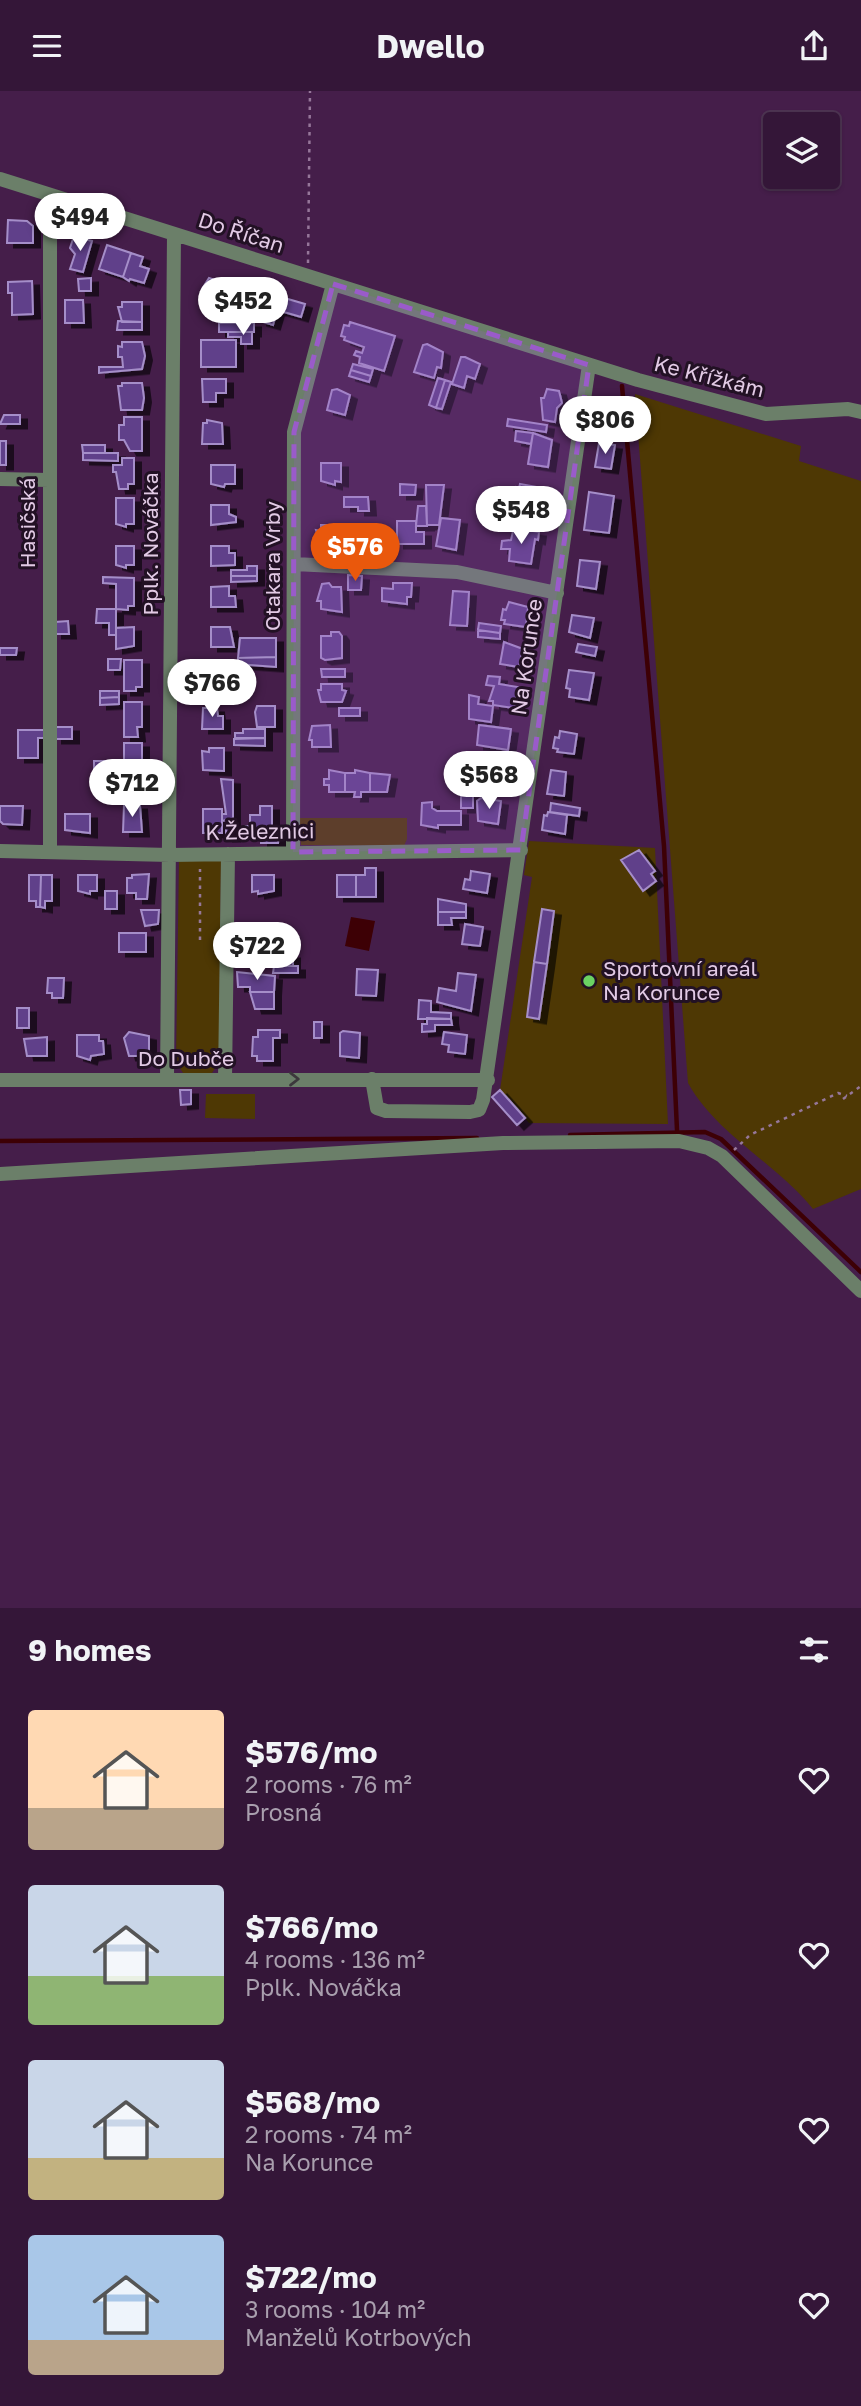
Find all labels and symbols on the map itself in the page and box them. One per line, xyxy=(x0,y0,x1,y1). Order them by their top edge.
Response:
pin: $494 xyxy=(39,193,121,253)
street label: Do Říčan xyxy=(195,206,287,258)
pin: $452 xyxy=(202,278,284,337)
street label: Ke Křížkám xyxy=(651,350,767,402)
pin: $806 xyxy=(564,397,646,456)
street label: Pplk. Nováčka xyxy=(137,472,163,616)
street label: Hasičská xyxy=(14,478,40,568)
pin: $548 xyxy=(480,487,562,546)
street label: Otakara Vrby xyxy=(259,501,285,631)
pin: $576 xyxy=(314,524,396,583)
street label: Na Korunce xyxy=(505,597,547,717)
pin: $766 xyxy=(171,659,253,719)
pin: $568 xyxy=(448,751,530,811)
pin: $712 xyxy=(91,759,173,819)
street label: K Železnici xyxy=(205,817,315,845)
pin: $722 xyxy=(216,923,298,982)
place label: Sportovní areál Na Korunce xyxy=(603,955,757,1005)
marker: Sportovní areál Na Korunce xyxy=(581,973,597,989)
street label: Do Dubče xyxy=(138,1045,234,1071)
one-way arrow xyxy=(289,1071,299,1087)

